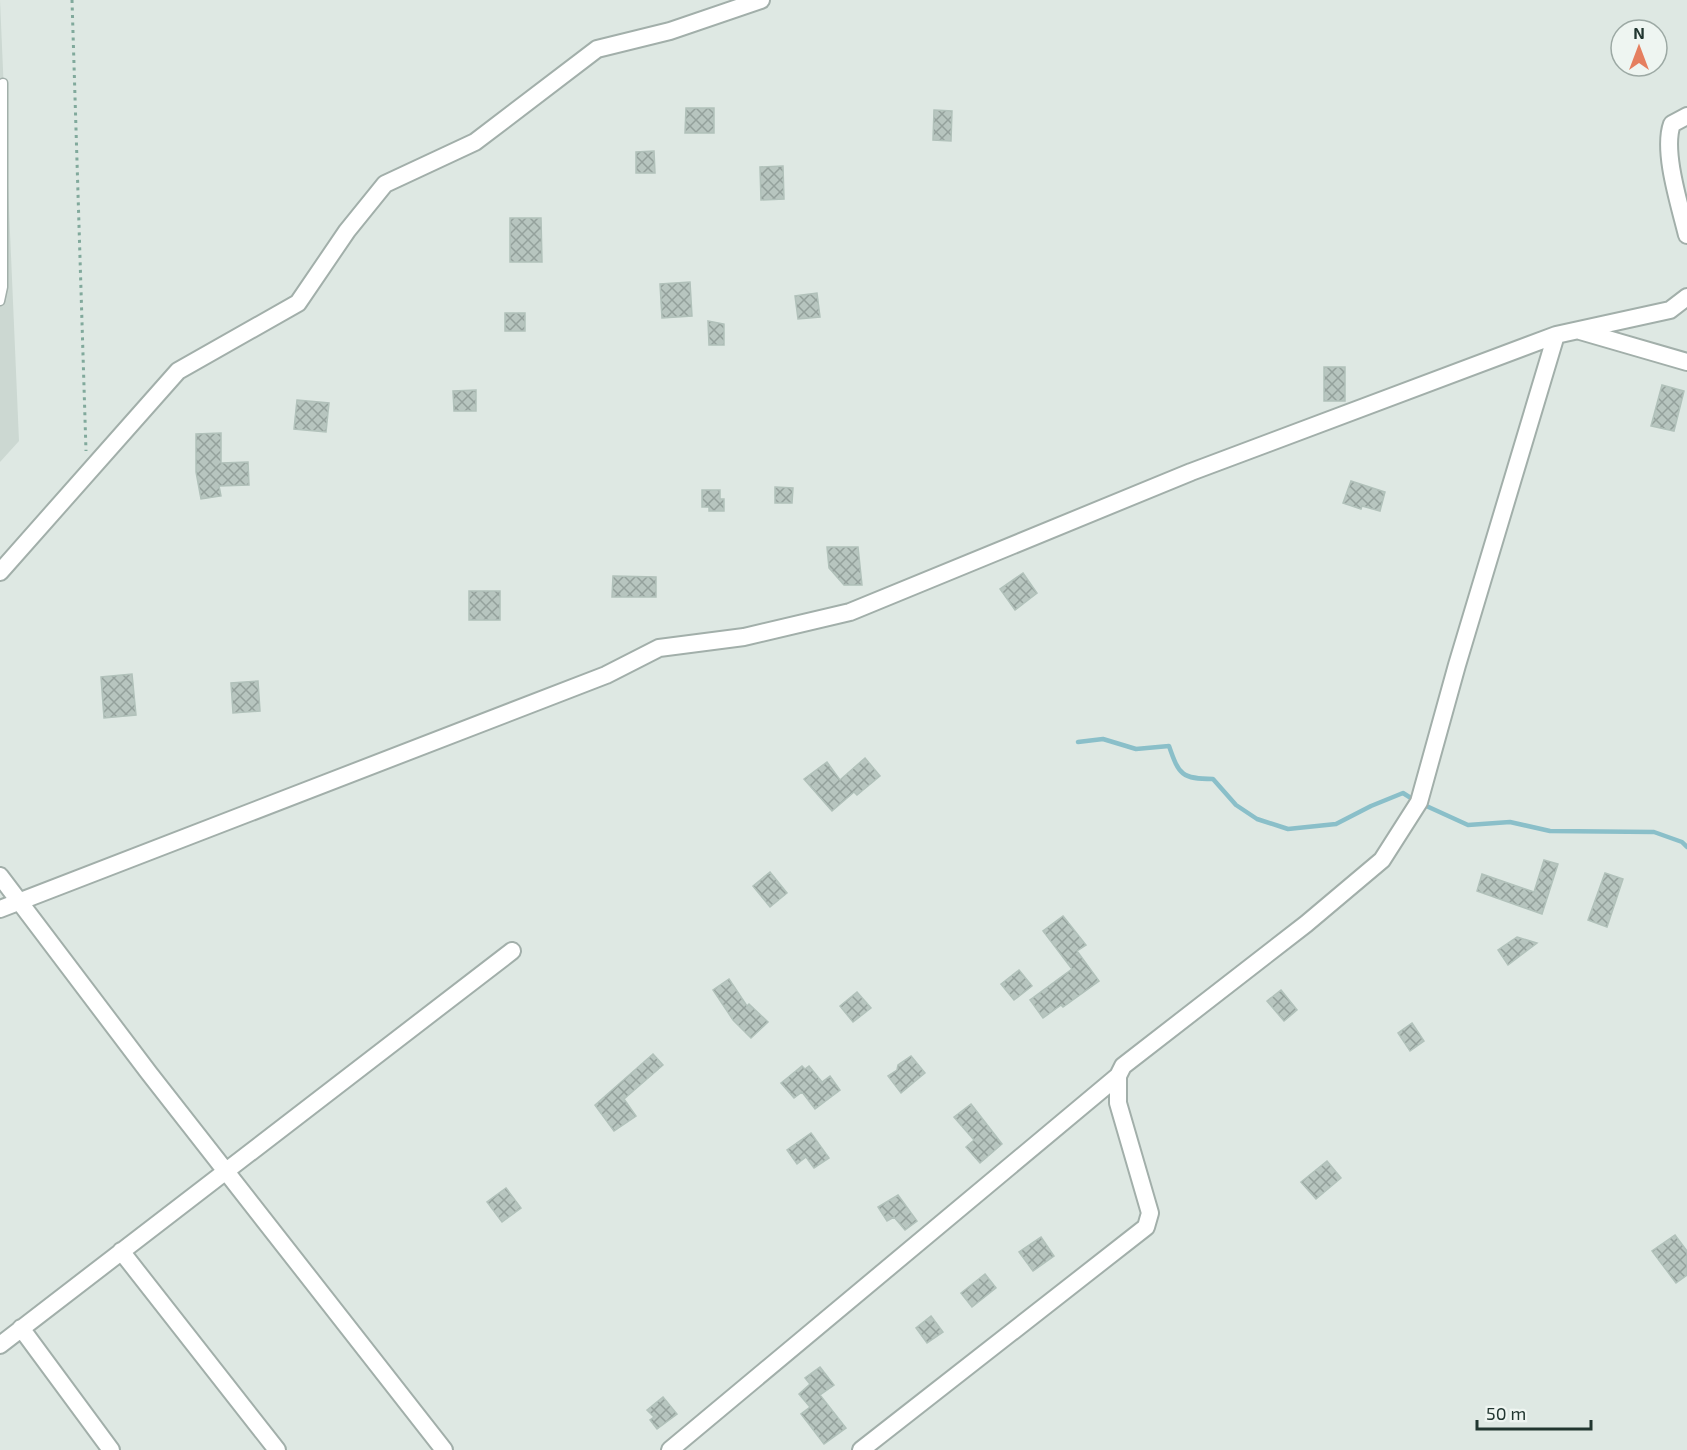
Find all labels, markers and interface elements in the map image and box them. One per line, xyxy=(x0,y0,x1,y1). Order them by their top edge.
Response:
north arrow xyxy=(1609,18,1669,78)
text: N xyxy=(1633,23,1645,42)
scale bar xyxy=(1477,1393,1591,1431)
text: 50 m xyxy=(1486,1402,1526,1424)

